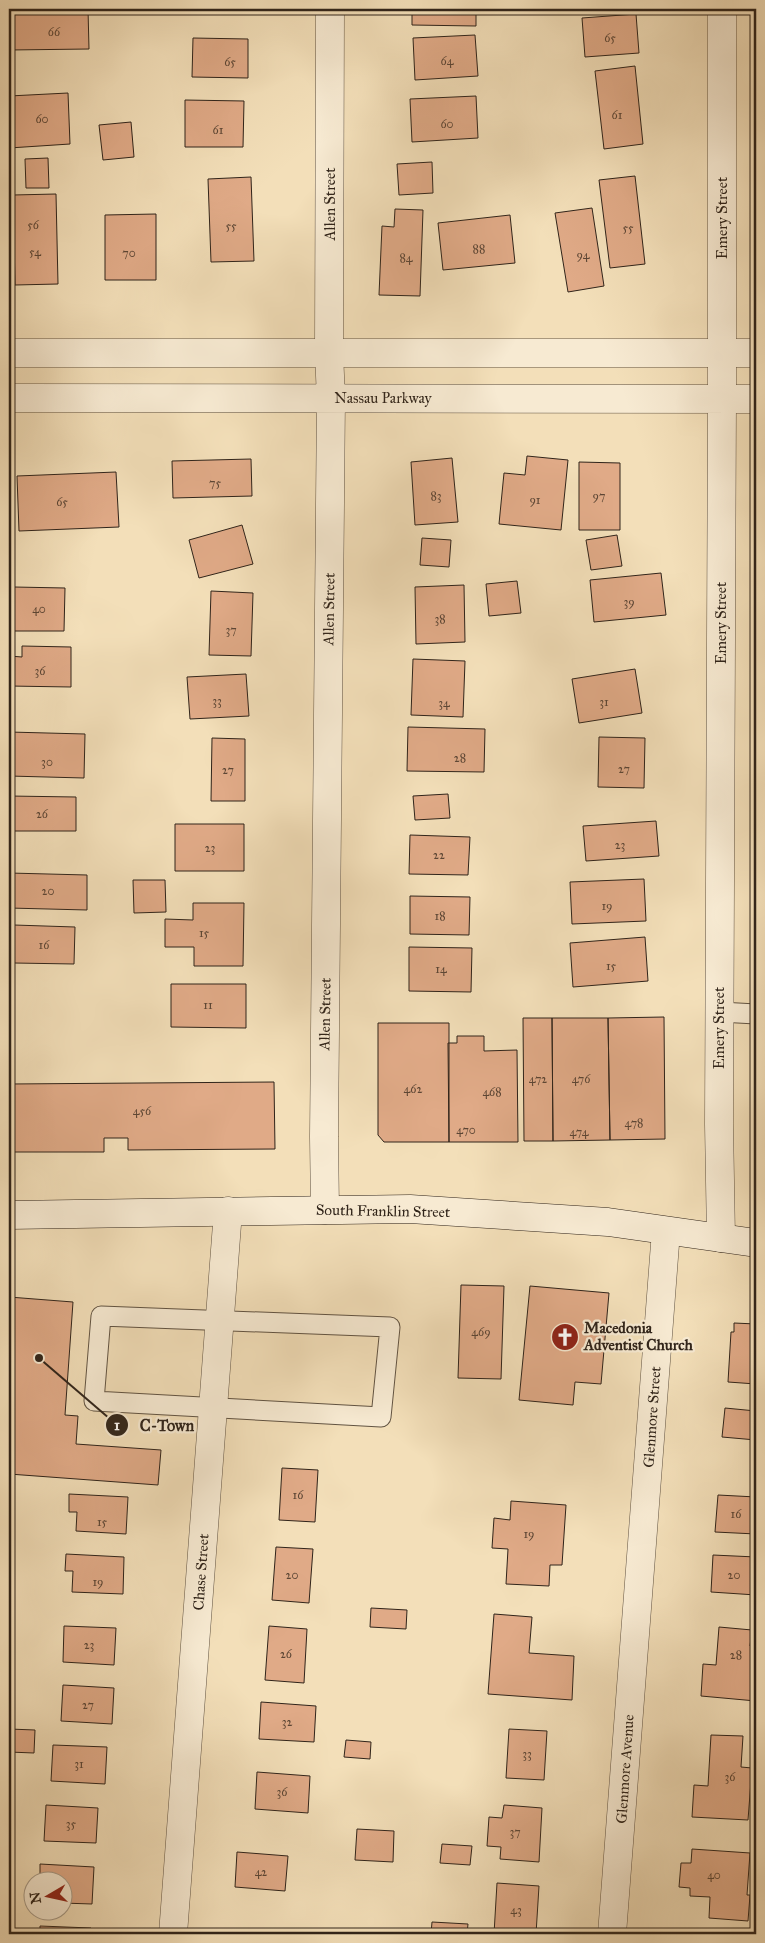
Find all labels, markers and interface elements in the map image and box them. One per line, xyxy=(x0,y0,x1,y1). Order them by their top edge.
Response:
house number: 66 xyxy=(48,25,61,39)
house number: 65 xyxy=(604,31,616,45)
house number: 64 xyxy=(441,54,454,68)
house number: 65 xyxy=(224,55,236,69)
house number: 61 xyxy=(612,108,623,122)
house number: 60 xyxy=(35,112,49,126)
house number: 60 xyxy=(440,117,454,131)
house number: 61 xyxy=(213,123,224,137)
street label: Allen Street xyxy=(321,167,339,242)
street label: Emery Street xyxy=(713,176,731,259)
house number: 56 xyxy=(27,218,40,232)
house number: 55 xyxy=(225,219,237,233)
house number: 55 xyxy=(622,221,634,235)
house number: 88 xyxy=(473,242,485,256)
house number: 54 xyxy=(29,245,41,259)
house number: 70 xyxy=(122,246,136,260)
house number: 94 xyxy=(576,248,590,262)
house number: 84 xyxy=(399,251,413,265)
street label: Nassau Parkway xyxy=(334,389,433,407)
house number: 75 xyxy=(209,476,221,490)
house number: 83 xyxy=(430,489,442,503)
house number: 97 xyxy=(593,489,605,503)
house number: 91 xyxy=(529,493,541,507)
house number: 65 xyxy=(56,495,68,509)
street label: Allen Street xyxy=(319,572,339,647)
street label: Emery Street xyxy=(712,581,730,664)
house number: 39 xyxy=(623,595,635,609)
house number: 40 xyxy=(32,602,46,616)
house number: 38 xyxy=(434,612,446,626)
house number: 37 xyxy=(225,623,237,637)
house number: 36 xyxy=(35,664,46,678)
house number: 33 xyxy=(212,694,222,708)
house number: 31 xyxy=(599,695,609,709)
house number: 34 xyxy=(438,696,450,710)
house number: 28 xyxy=(454,751,466,765)
house number: 30 xyxy=(41,755,53,769)
house number: 27 xyxy=(618,762,630,776)
house number: 27 xyxy=(222,763,234,777)
house number: 26 xyxy=(36,807,49,821)
house number: 23 xyxy=(615,838,626,852)
house number: 23 xyxy=(205,841,216,855)
house number: 22 xyxy=(433,848,445,862)
house number: 20 xyxy=(42,884,54,898)
house number: 19 xyxy=(601,899,613,913)
house number: 18 xyxy=(434,909,446,923)
house number: 15 xyxy=(199,926,210,940)
house number: 16 xyxy=(39,938,50,952)
house number: 15 xyxy=(606,959,617,973)
house number: 14 xyxy=(435,962,447,976)
street label: Allen Street xyxy=(315,977,335,1052)
street label: Emery Street xyxy=(710,986,728,1069)
house number: 11 xyxy=(203,998,213,1012)
house number: 472 xyxy=(529,1072,547,1086)
house number: 476 xyxy=(572,1072,591,1086)
house number: 462 xyxy=(404,1082,422,1096)
house number: 468 xyxy=(482,1085,502,1099)
house number: 456 xyxy=(133,1104,152,1118)
house number: 478 xyxy=(625,1116,643,1130)
house number: 470 xyxy=(456,1123,476,1137)
house number: 474 xyxy=(570,1125,589,1139)
street label: South Franklin Street xyxy=(316,1201,451,1221)
place label: Macedonia Adventist Church xyxy=(583,1319,694,1354)
church icon: Macedonia Adventist Church xyxy=(550,1322,580,1352)
house number: 469 xyxy=(471,1325,491,1339)
street label: Glenmore Street xyxy=(639,1365,665,1468)
callout: C-Town xyxy=(105,1410,204,1441)
text: 1 xyxy=(114,1416,120,1434)
text: C-Town xyxy=(140,1416,195,1435)
house number: 16 xyxy=(293,1488,304,1502)
house number: 16 xyxy=(731,1507,742,1521)
house number: 15 xyxy=(97,1515,108,1529)
house number: 19 xyxy=(523,1527,535,1541)
street label: Chase Street xyxy=(189,1532,213,1611)
house number: 20 xyxy=(286,1568,298,1582)
house number: 20 xyxy=(728,1568,740,1582)
house number: 19 xyxy=(92,1575,104,1589)
house number: 23 xyxy=(84,1638,95,1652)
house number: 26 xyxy=(280,1647,293,1661)
house number: 28 xyxy=(730,1648,742,1662)
house number: 27 xyxy=(82,1698,94,1712)
street label: Glenmore Avenue xyxy=(612,1714,638,1824)
house number: 32 xyxy=(282,1715,292,1729)
house number: 33 xyxy=(522,1747,532,1761)
house number: 31 xyxy=(74,1757,84,1771)
house number: 36 xyxy=(725,1770,736,1784)
house number: 36 xyxy=(277,1785,288,1799)
house number: 35 xyxy=(66,1817,77,1831)
house number: 37 xyxy=(509,1825,521,1839)
house number: 42 xyxy=(255,1865,267,1879)
house number: 40 xyxy=(707,1868,721,1882)
north arrow xyxy=(22,1870,72,1920)
text: N xyxy=(26,1891,45,1905)
house number: 43 xyxy=(510,1903,522,1917)

